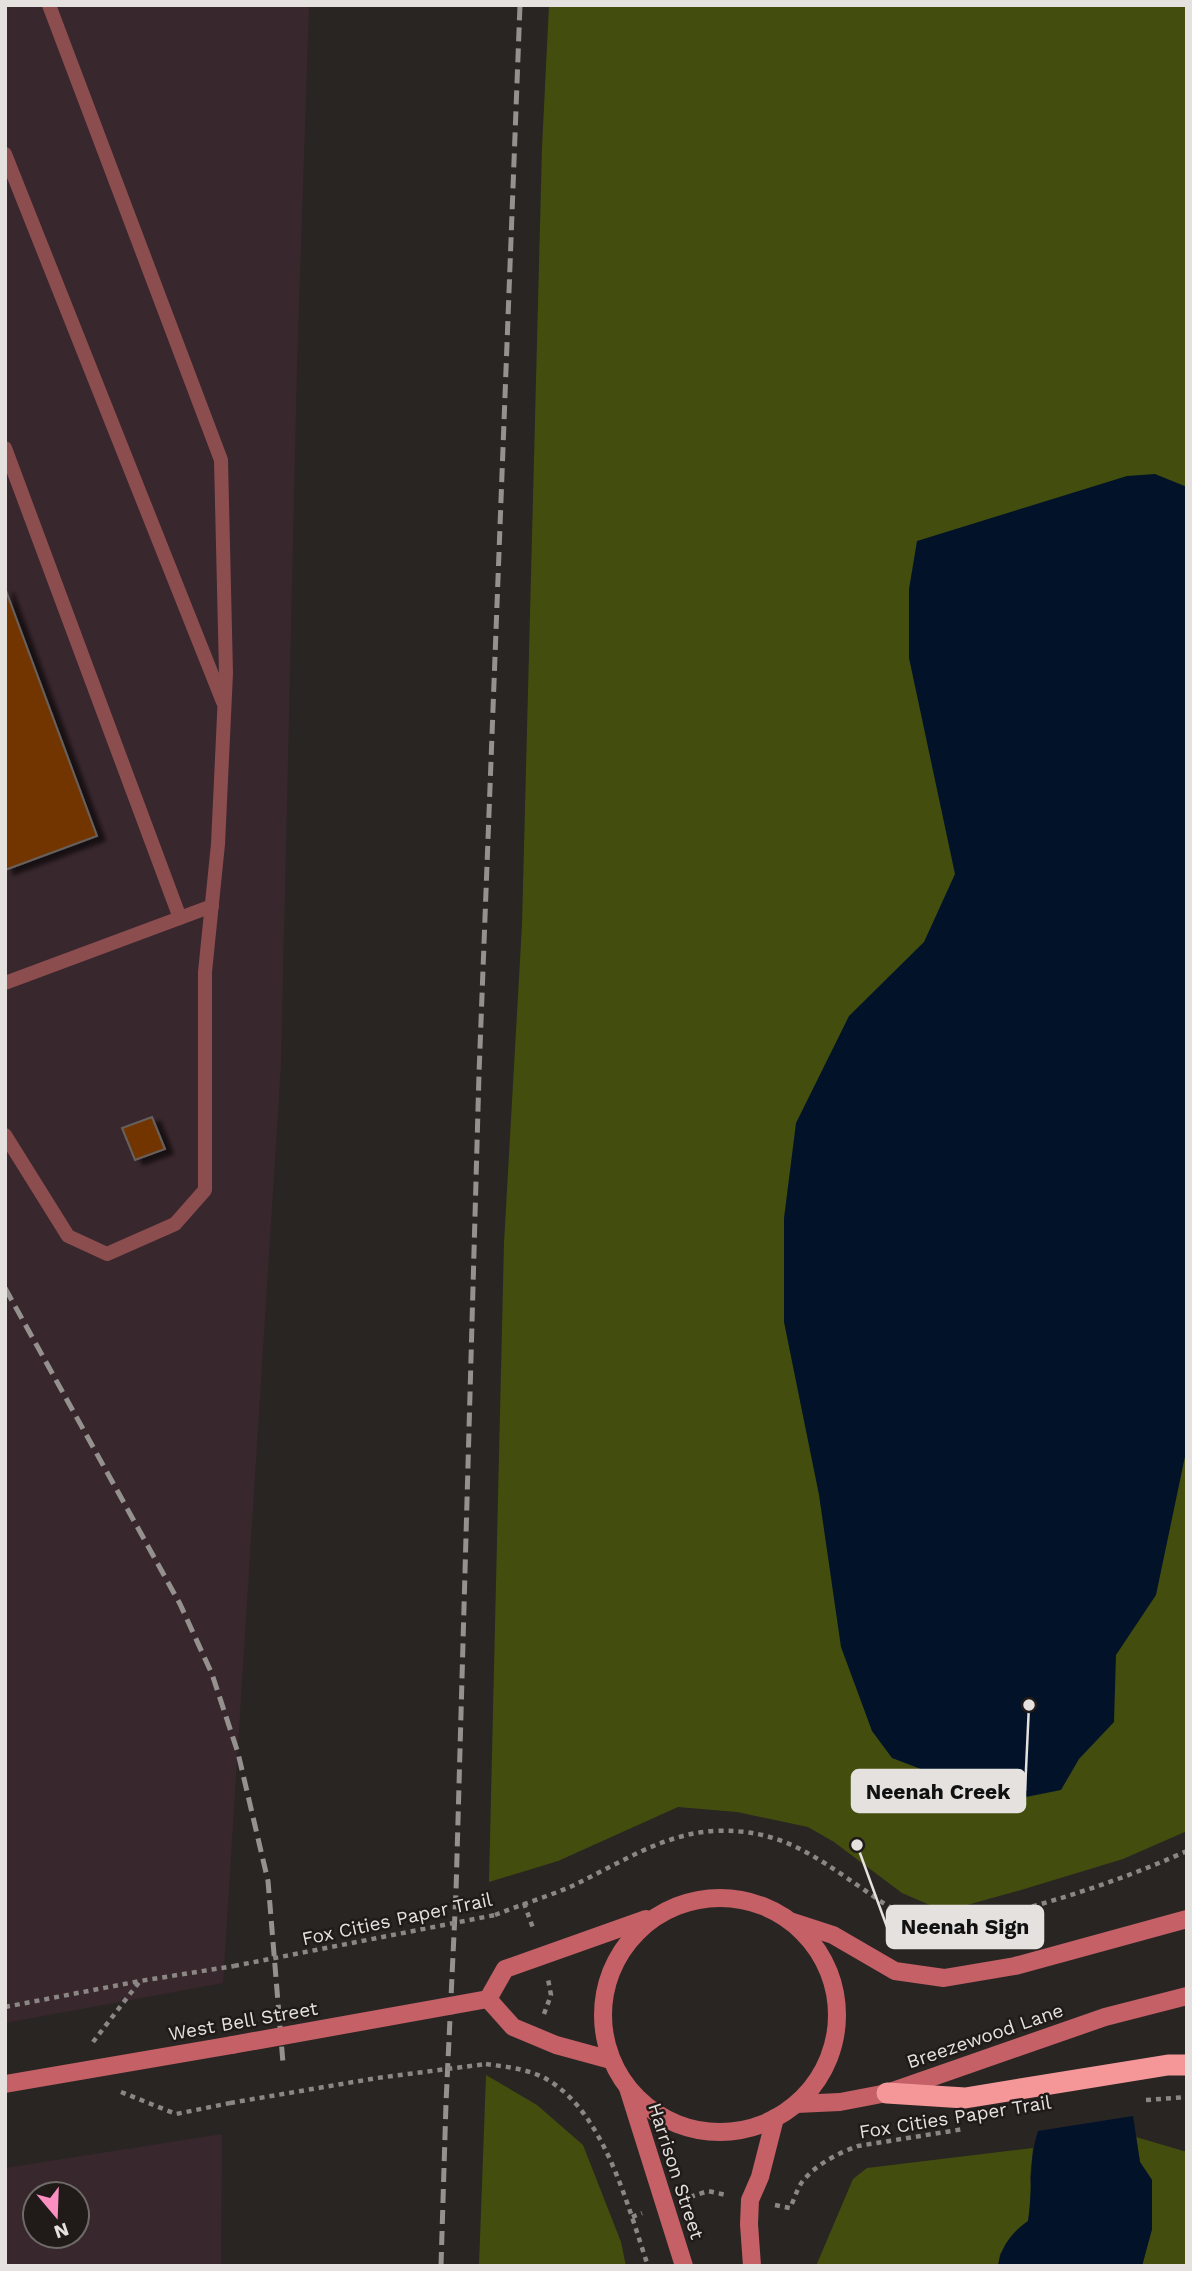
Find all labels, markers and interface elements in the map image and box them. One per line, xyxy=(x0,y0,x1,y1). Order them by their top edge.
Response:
callout: Neenah Creek xyxy=(852,1770,1025,1812)
text: Neenah Creek xyxy=(866,1779,1011,1804)
street label: Fox Cities Paper Trail xyxy=(300,1888,495,1950)
callout: Neenah Sign xyxy=(887,1906,1043,1948)
text: Neenah Sign xyxy=(901,1914,1029,1939)
street label: West Bell Street xyxy=(167,1997,319,2045)
street label: Breezewood Lane xyxy=(904,1998,1066,2074)
street label: Fox Cities Paper Trail xyxy=(857,2090,1053,2144)
street label: Harrison Street xyxy=(643,2100,709,2242)
north arrow xyxy=(21,2180,91,2250)
text: N xyxy=(51,2217,72,2244)

